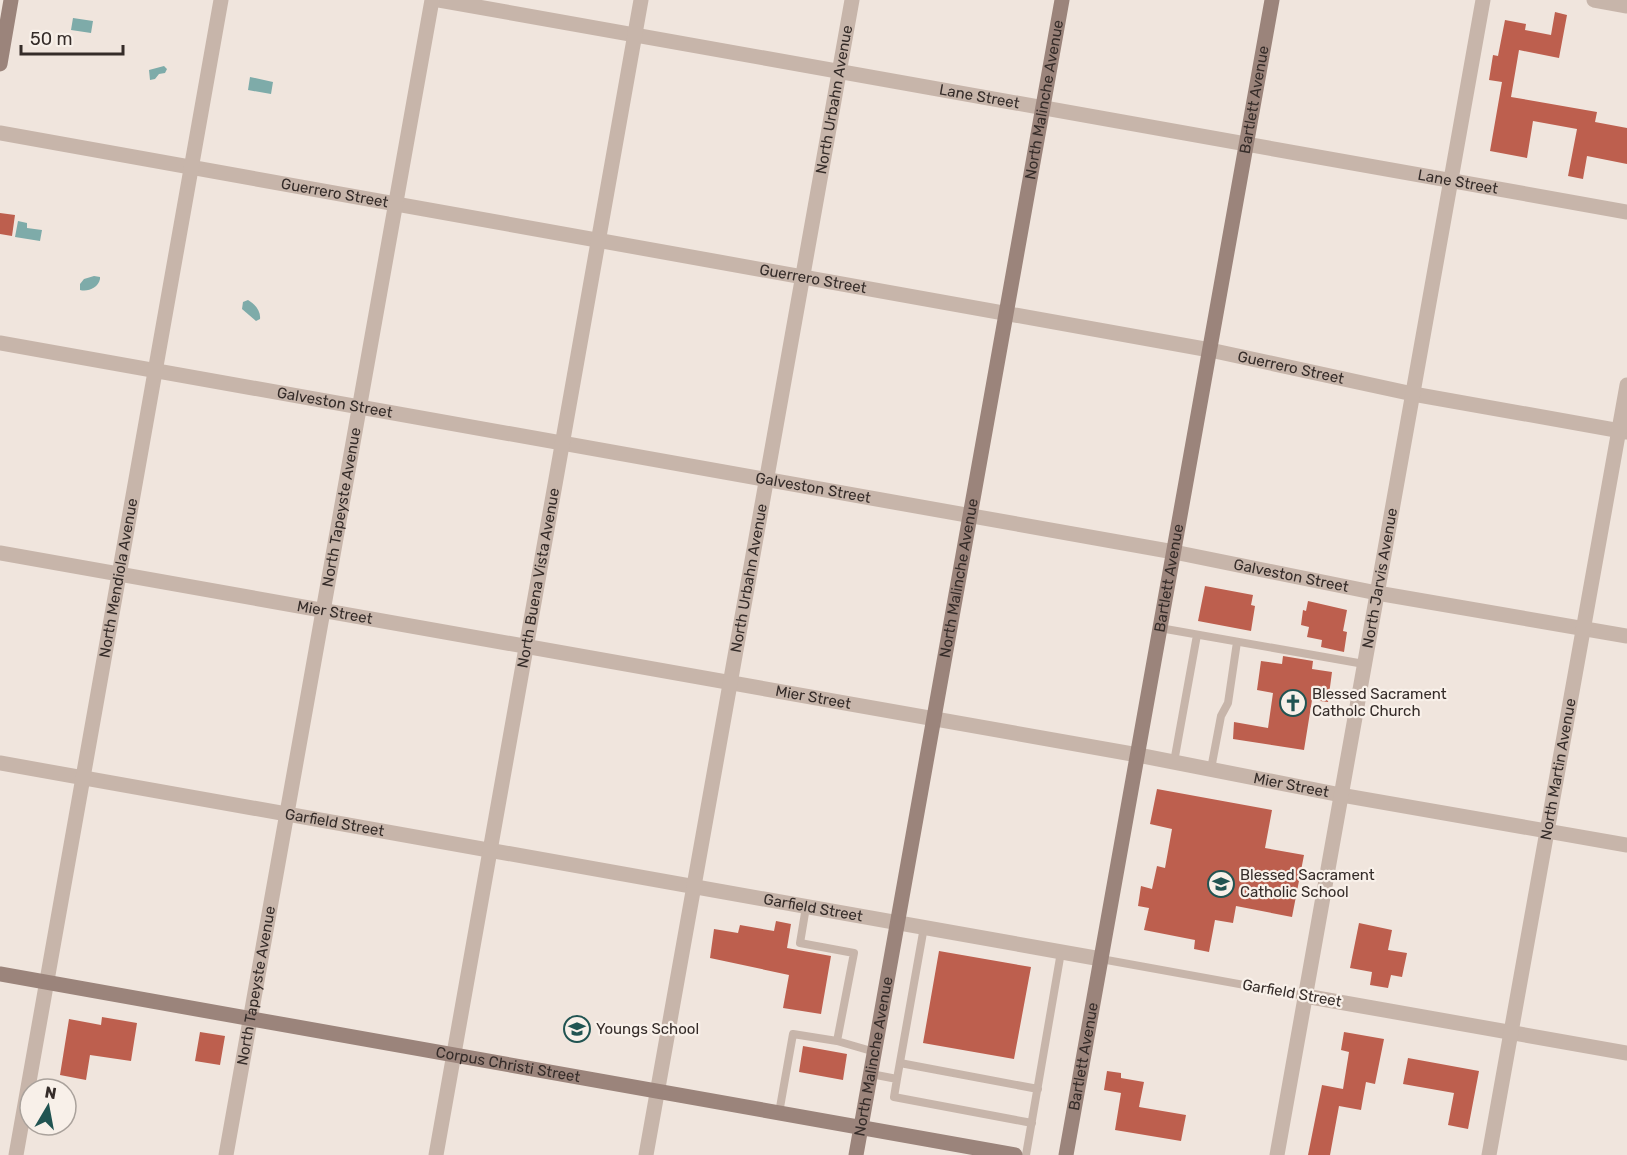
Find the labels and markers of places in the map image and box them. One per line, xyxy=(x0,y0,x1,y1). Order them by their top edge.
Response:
place label: Blessed Sacrament Catholc Church xyxy=(1312,685,1447,720)
church icon: Blessed Sacrament Catholc Church xyxy=(1278,688,1308,718)
place label: Blessed Sacrament Catholic School xyxy=(1240,866,1375,901)
school or university icon: Blessed Sacrament Catholic School xyxy=(1206,869,1236,899)
school or university icon: Youngs School xyxy=(562,1014,592,1044)
place label: Youngs School xyxy=(596,1020,699,1038)

